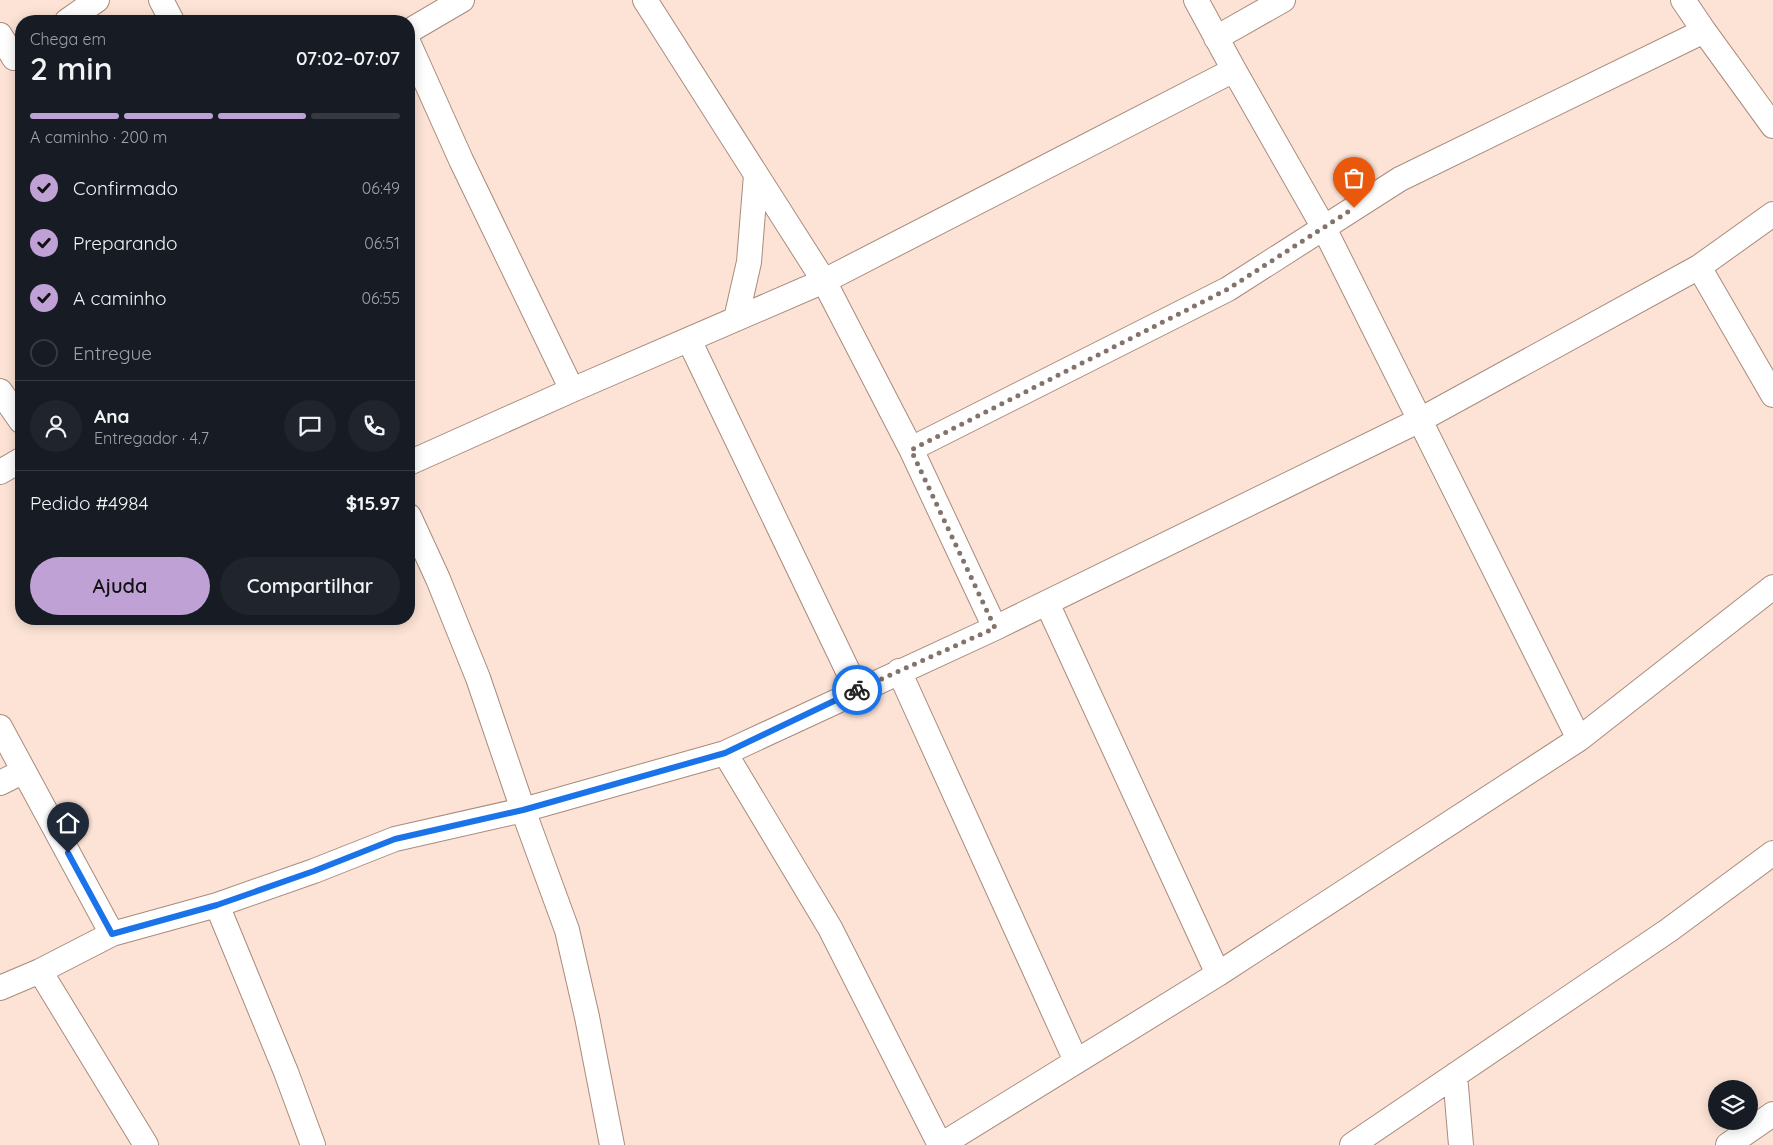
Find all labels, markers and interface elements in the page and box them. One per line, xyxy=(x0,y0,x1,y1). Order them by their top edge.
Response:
text: Chega em xyxy=(30,29,106,49)
text: 07:02–07:07 xyxy=(296,46,400,70)
text: 2 min xyxy=(30,48,113,88)
text: A caminho · 200 m xyxy=(30,127,167,147)
pin xyxy=(1333,157,1375,208)
icon: bag xyxy=(1340,164,1368,192)
icon: check xyxy=(30,174,58,202)
text: Confirmado xyxy=(73,176,178,200)
text: 06:49 xyxy=(362,178,400,198)
icon: check xyxy=(30,229,58,257)
text: Preparando xyxy=(73,231,178,255)
text: 06:51 xyxy=(364,233,400,253)
icon: check xyxy=(30,284,58,312)
text: A caminho xyxy=(73,286,166,310)
text: 06:55 xyxy=(361,288,400,308)
text: Entregue xyxy=(73,341,152,365)
button: person xyxy=(30,400,82,452)
button: chat xyxy=(284,400,336,452)
button: phone xyxy=(348,400,400,452)
text: Ana xyxy=(94,404,129,428)
text: Entregador · 4.7 xyxy=(94,428,209,448)
text: Pedido #4984 xyxy=(30,491,149,515)
text: $15.97 xyxy=(346,491,400,515)
button: Ajuda xyxy=(30,557,210,615)
button: Compartilhar xyxy=(220,557,400,615)
courier xyxy=(832,665,882,715)
icon: bike xyxy=(843,676,871,704)
pin xyxy=(47,802,89,853)
icon: home xyxy=(54,809,82,837)
map controls xyxy=(1708,1080,1758,1130)
button: layers xyxy=(1708,1080,1758,1130)

